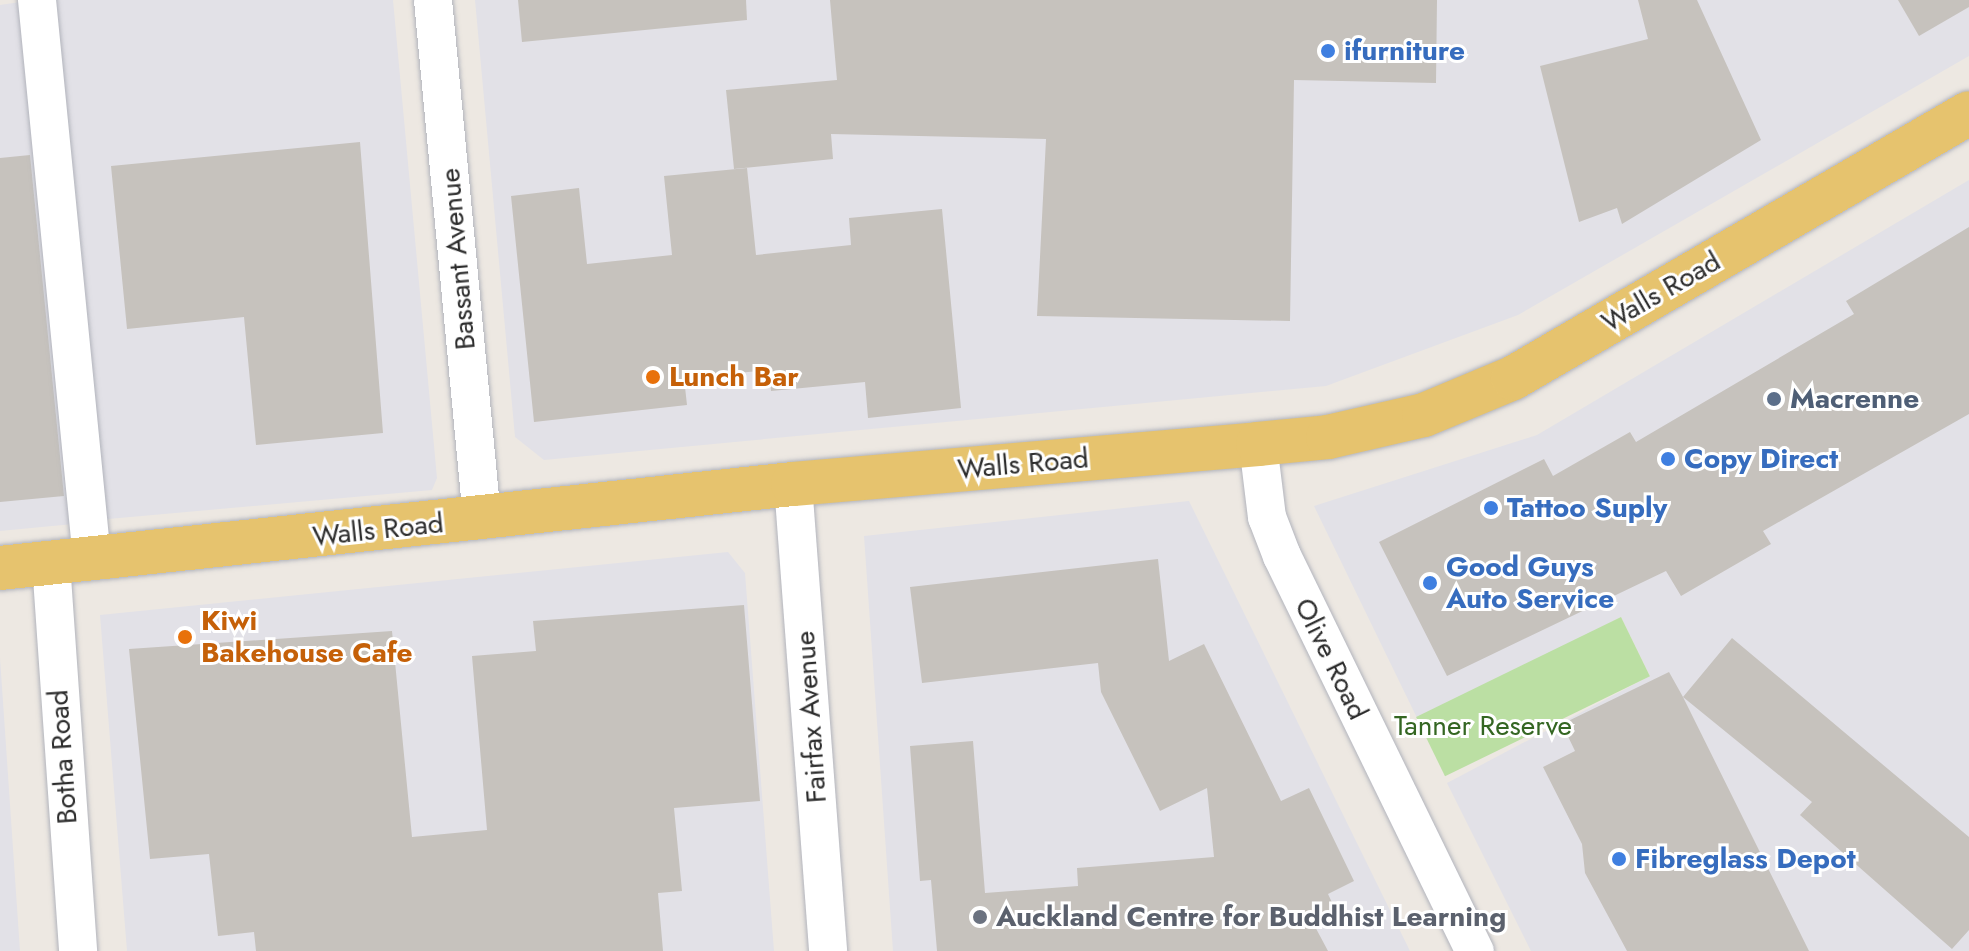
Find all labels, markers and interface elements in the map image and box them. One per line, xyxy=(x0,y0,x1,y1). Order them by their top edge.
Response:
place label: ifurniture xyxy=(1344,34,1465,68)
marker: ifurniture xyxy=(1319,42,1337,60)
street label: Bassant Avenue xyxy=(433,167,483,351)
street label: Walls Road xyxy=(1596,245,1726,339)
place label: Lunch Bar xyxy=(669,360,799,394)
marker: Lunch Bar xyxy=(644,368,662,386)
place label: Macrenne xyxy=(1790,382,1919,416)
marker: Macrenne xyxy=(1765,390,1783,408)
street label: Walls Road xyxy=(956,442,1090,486)
place label: Copy Direct xyxy=(1684,442,1838,476)
marker: Copy Direct xyxy=(1659,450,1677,468)
place label: Tattoo Suply xyxy=(1507,491,1667,525)
marker: Tattoo Suply xyxy=(1482,499,1500,517)
street label: Walls Road xyxy=(311,506,445,554)
place label: Good Guys Auto Service xyxy=(1446,550,1614,616)
marker: Good Guys Auto Service xyxy=(1421,574,1439,592)
street label: Olive Road xyxy=(1287,593,1375,725)
place label: Kiwi Bakehouse Cafe xyxy=(201,604,413,670)
marker: Kiwi Bakehouse Cafe xyxy=(176,628,194,646)
street label: Fairfax Avenue xyxy=(788,630,834,804)
street label: Botha Road xyxy=(42,689,84,825)
park label: Tanner Reserve xyxy=(1394,709,1572,743)
place label: Fibreglass Depot xyxy=(1635,842,1856,876)
marker: Fibreglass Depot xyxy=(1610,850,1628,868)
place label: Auckland Centre for Buddhist Learning xyxy=(996,900,1506,934)
marker: Auckland Centre for Buddhist Learning xyxy=(971,908,989,926)

